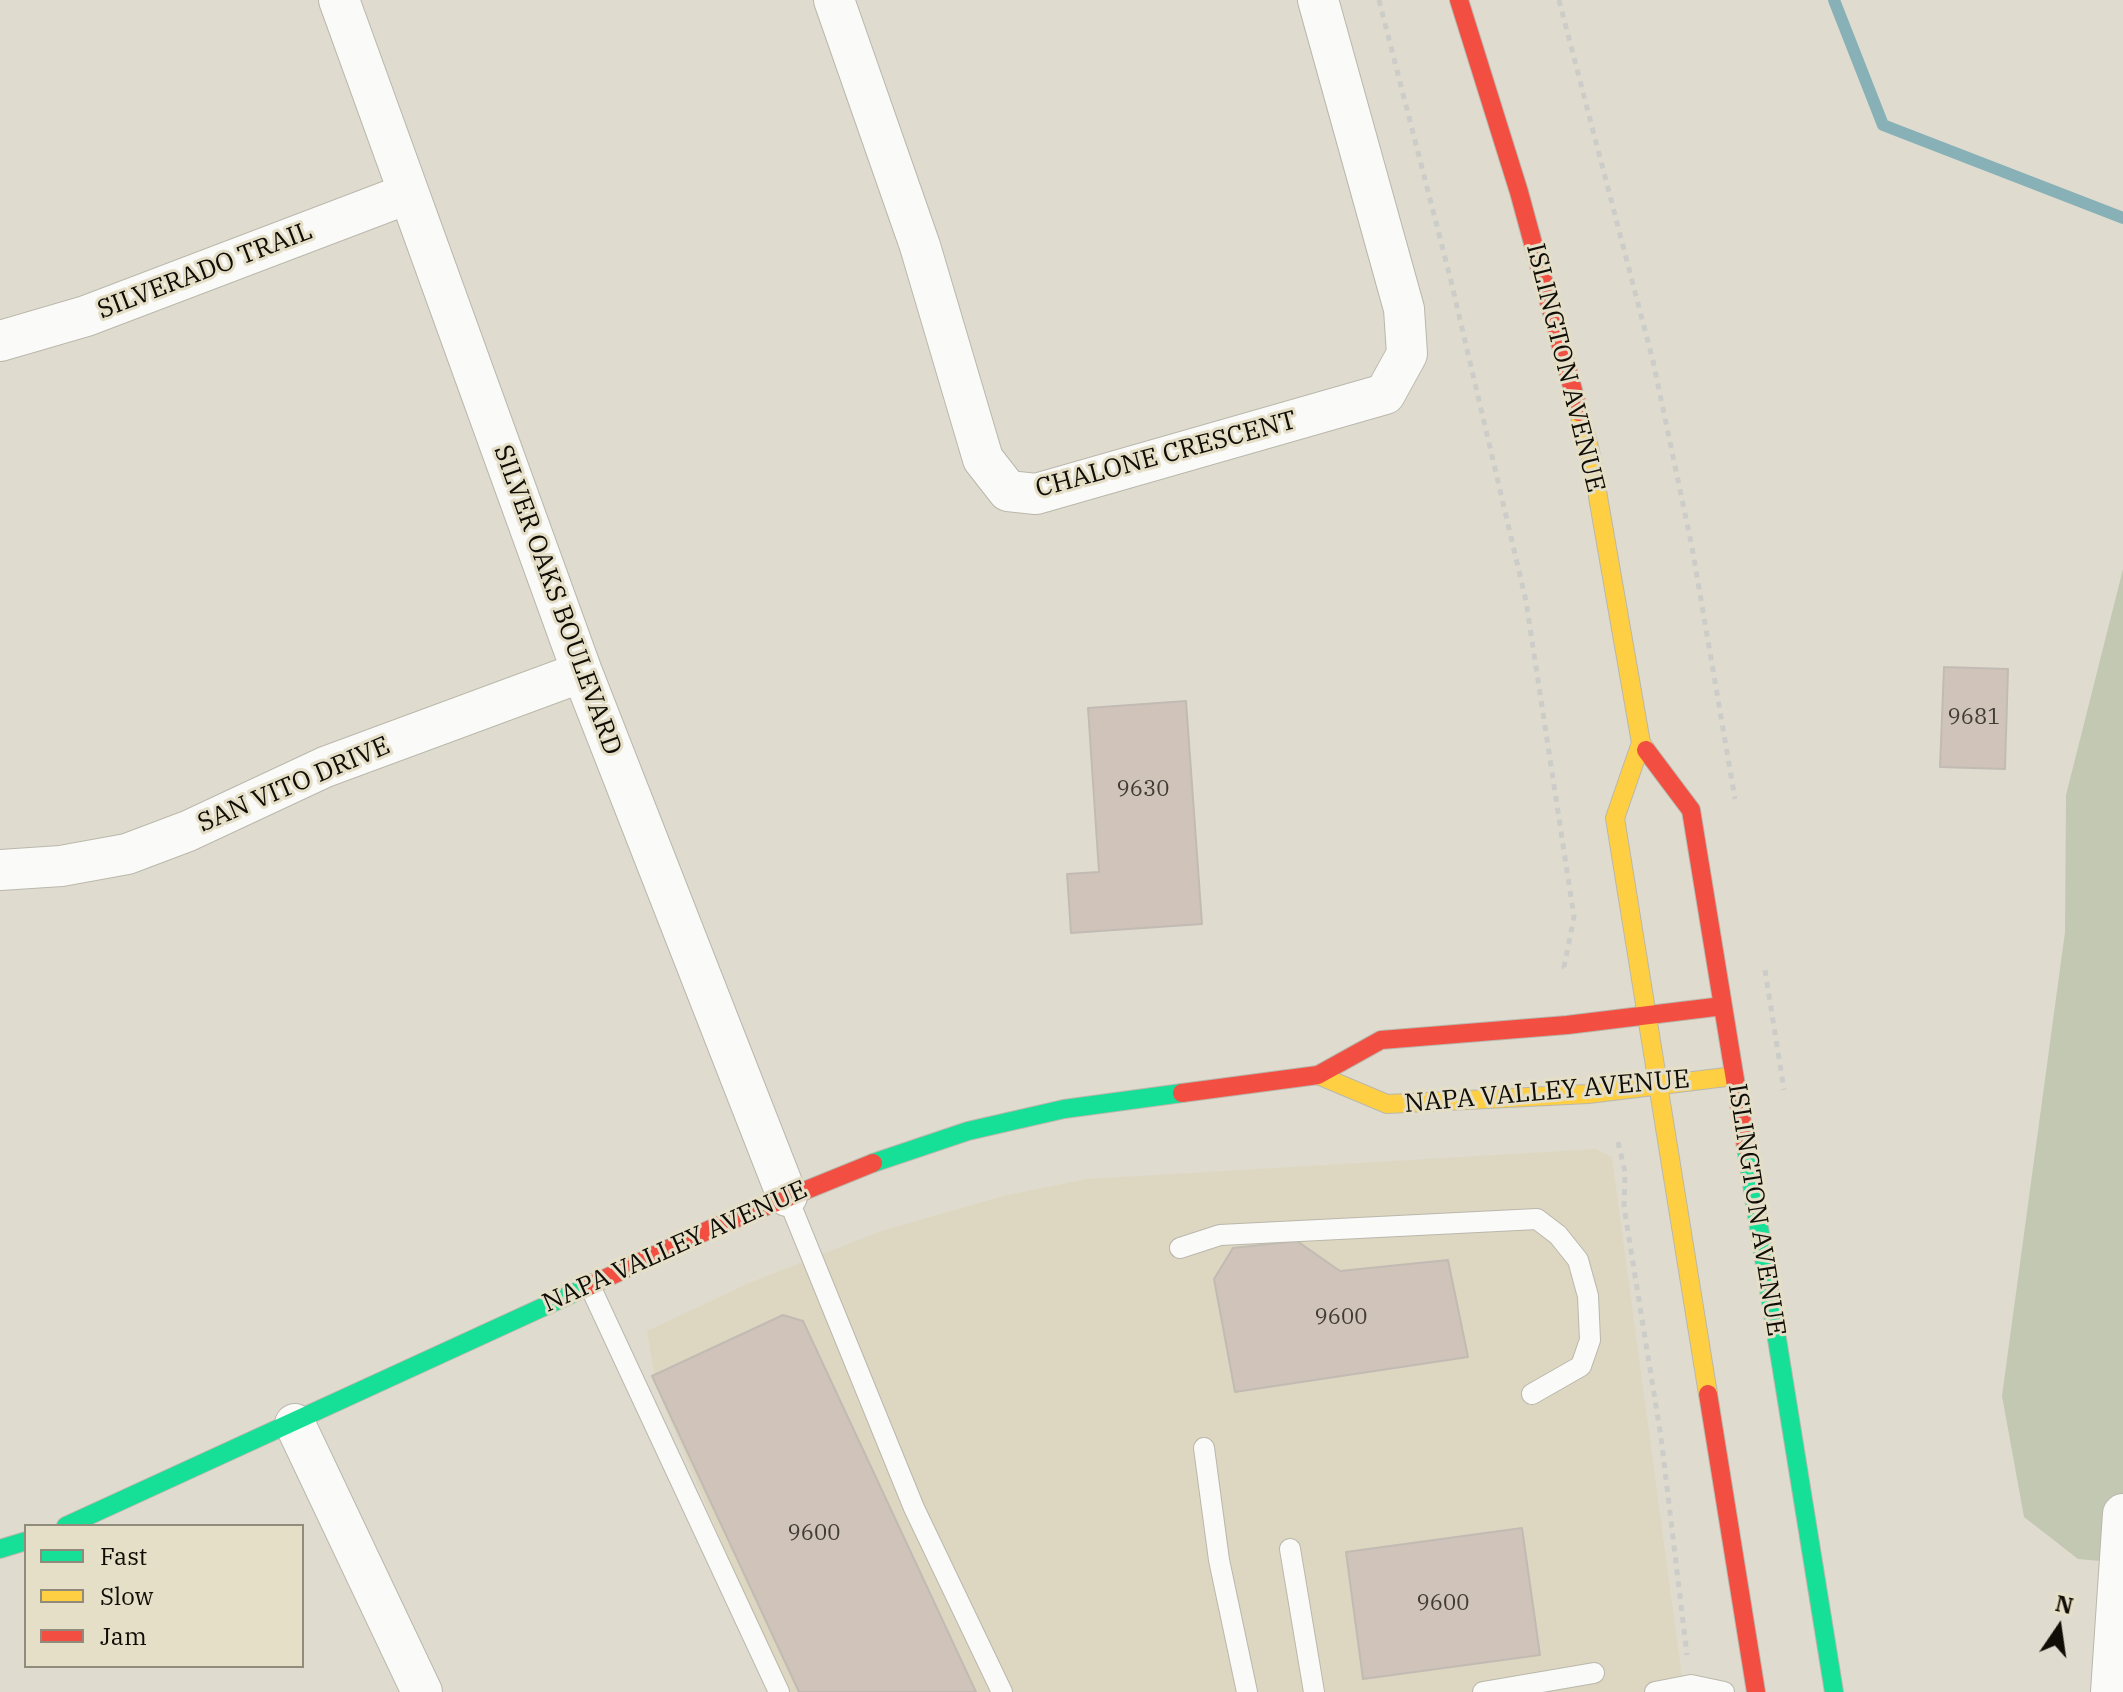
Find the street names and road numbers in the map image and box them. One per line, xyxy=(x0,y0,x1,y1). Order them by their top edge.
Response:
street label: SILVERADO TRAIL xyxy=(93,216,317,326)
street label: ISLINGTON AVENUE xyxy=(1519,240,1611,496)
street label: CHALONE CRESCENT xyxy=(1032,405,1300,505)
street label: SILVER OAKS BOULEVARD xyxy=(486,441,628,759)
street label: SAN VITO DRIVE xyxy=(193,730,395,840)
street label: NAPA VALLEY AVENUE xyxy=(1403,1064,1691,1120)
street label: ISLINGTON AVENUE xyxy=(1721,1082,1791,1338)
street label: NAPA VALLEY AVENUE xyxy=(538,1174,812,1320)

